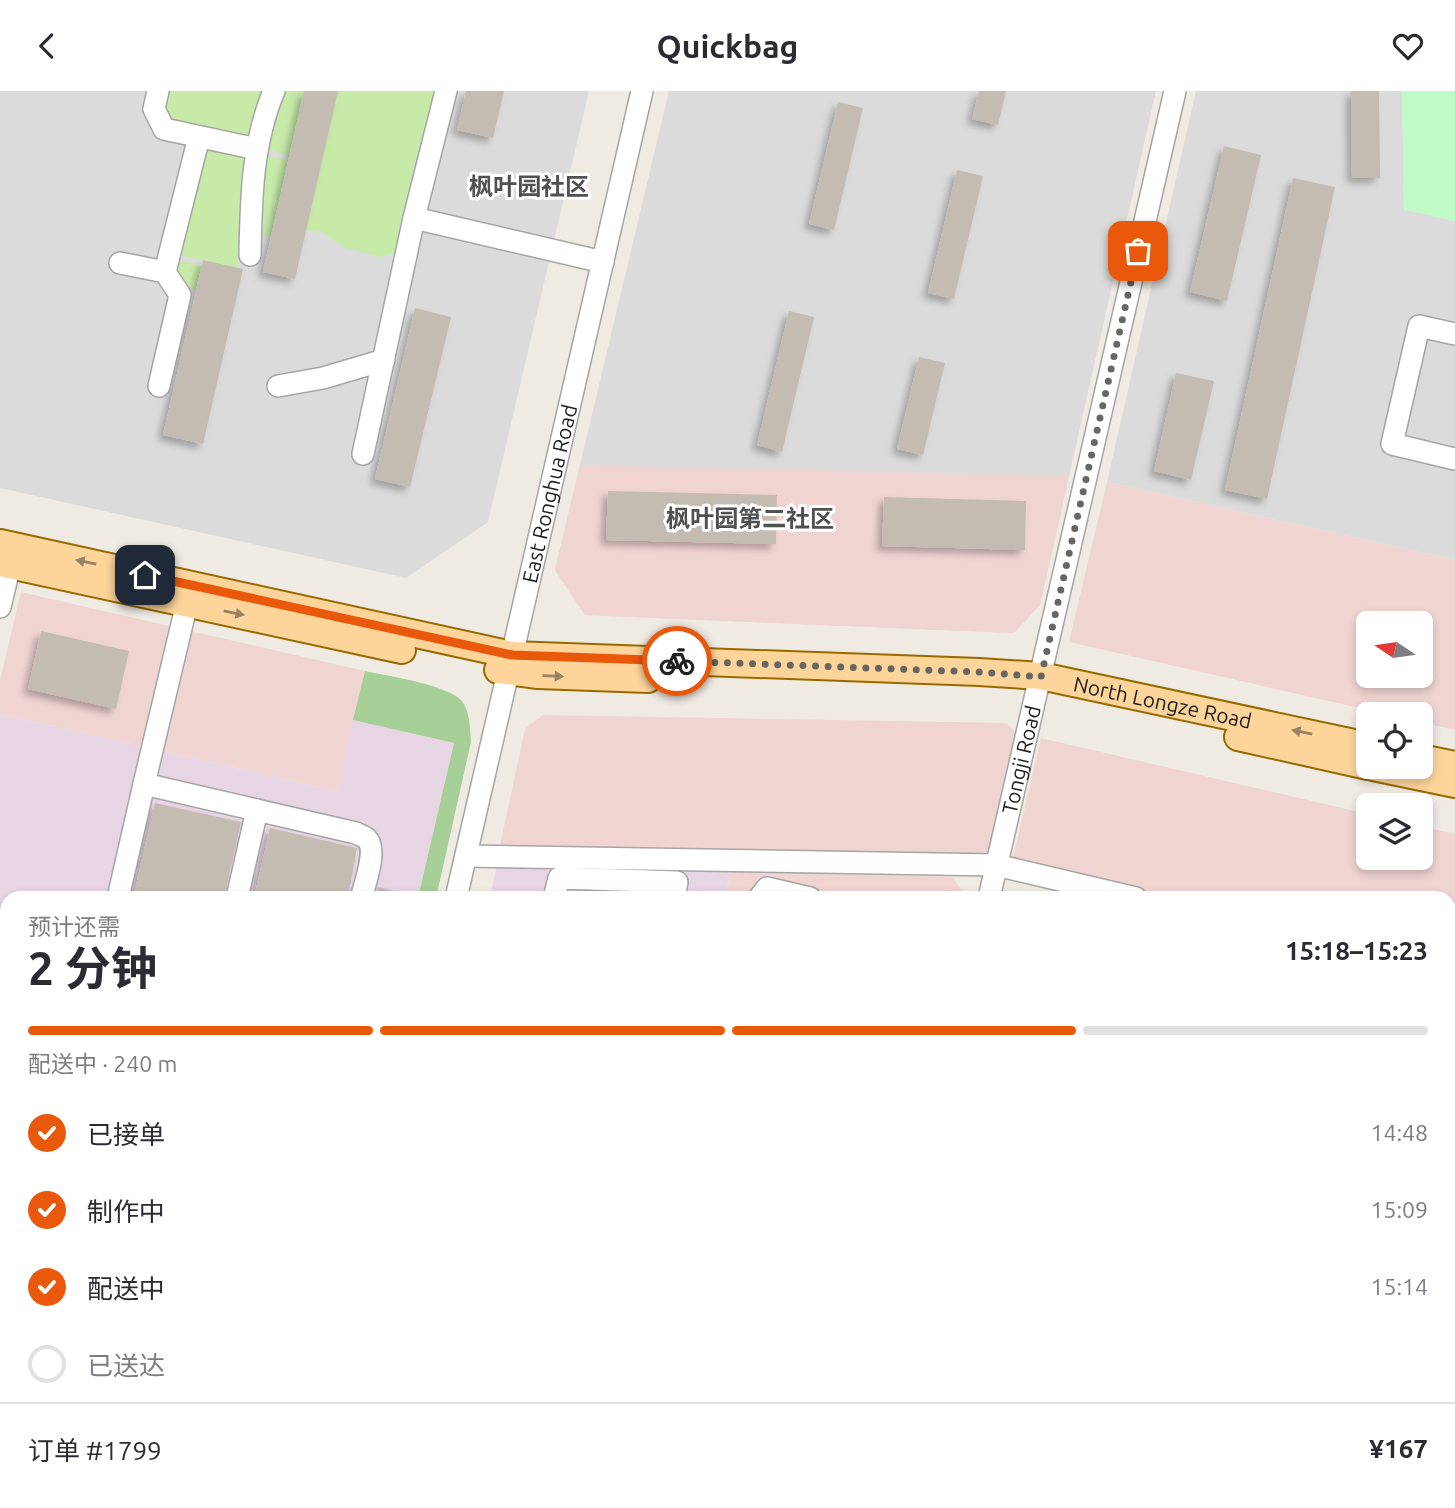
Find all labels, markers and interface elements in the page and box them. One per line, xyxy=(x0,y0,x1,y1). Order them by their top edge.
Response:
icon: back xyxy=(28,27,66,65)
icon: heart xyxy=(1389,27,1427,65)
text: Quickbag xyxy=(657,28,798,64)
district label: 枫叶园社区 xyxy=(469,173,589,200)
pin xyxy=(1108,221,1168,281)
icon: bag xyxy=(1119,232,1157,270)
street label: East Ronghua Road xyxy=(517,402,581,585)
district label: 枫叶园第二社区 xyxy=(666,505,834,532)
pin xyxy=(115,545,175,605)
one-way arrow xyxy=(75,556,97,567)
icon: home xyxy=(126,556,164,594)
one-way arrow xyxy=(223,608,245,619)
north arrow xyxy=(1356,611,1433,688)
map controls xyxy=(1356,611,1433,870)
courier xyxy=(642,626,712,696)
icon: bike xyxy=(658,642,696,680)
one-way arrow xyxy=(543,670,565,681)
street label: North Longze Road xyxy=(1071,671,1254,733)
button: locate xyxy=(1356,702,1433,779)
street label: Tongji Road xyxy=(997,703,1045,816)
one-way arrow xyxy=(1291,727,1313,738)
button: layers xyxy=(1356,793,1433,870)
text: 预计还需 xyxy=(28,914,120,939)
text: 15:18–15:23 xyxy=(1285,936,1428,965)
text: 2 分钟 xyxy=(28,942,157,994)
text: 配送中 · 240 m xyxy=(28,1051,177,1076)
icon: check xyxy=(28,1114,66,1152)
text: 已接单 xyxy=(87,1120,165,1149)
text: 14:48 xyxy=(1370,1120,1428,1145)
icon: check xyxy=(28,1191,66,1229)
text: 制作中 xyxy=(87,1197,165,1226)
text: 15:09 xyxy=(1370,1197,1428,1222)
icon: check xyxy=(28,1268,66,1306)
text: 配送中 xyxy=(87,1274,165,1303)
text: 15:14 xyxy=(1370,1274,1428,1299)
text: 已送达 xyxy=(87,1351,165,1380)
text: ¥167 xyxy=(1369,1434,1428,1463)
text: 订单 #1799 xyxy=(28,1436,162,1465)

